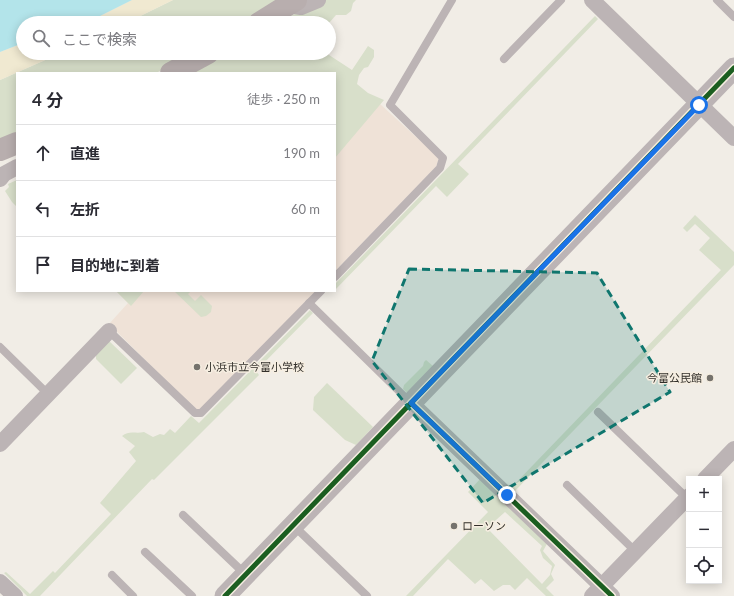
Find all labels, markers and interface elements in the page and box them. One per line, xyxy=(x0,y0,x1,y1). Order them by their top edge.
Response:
search box xyxy=(16,16,336,60)
icon: search xyxy=(30,27,52,49)
text: ここで検索 xyxy=(62,30,137,48)
text: 4 分 xyxy=(32,89,63,110)
text: 徒歩 · 250 m xyxy=(247,91,320,107)
route start xyxy=(690,96,708,114)
icon: ahead xyxy=(32,142,54,164)
text: 直進 xyxy=(70,144,100,162)
text: 190 m xyxy=(283,145,320,161)
icon: left xyxy=(32,198,54,220)
text: 左折 xyxy=(70,200,100,218)
text: 60 m xyxy=(291,201,320,217)
icon: arrive xyxy=(32,254,54,276)
text: 目的地に到着 xyxy=(70,256,160,274)
place label: 小浜市立今富小学校 xyxy=(205,360,304,373)
marker: 小浜市立今富小学校 xyxy=(192,362,202,372)
place label: 今富公民館 xyxy=(647,371,702,384)
marker: 今富公民館 xyxy=(705,373,715,383)
map controls xyxy=(686,476,722,584)
button: + xyxy=(686,476,722,512)
route end xyxy=(498,486,516,504)
button: − xyxy=(686,512,722,548)
place label: ローソン xyxy=(462,519,506,532)
marker: ローソン xyxy=(449,521,459,531)
button: locate xyxy=(686,548,722,584)

